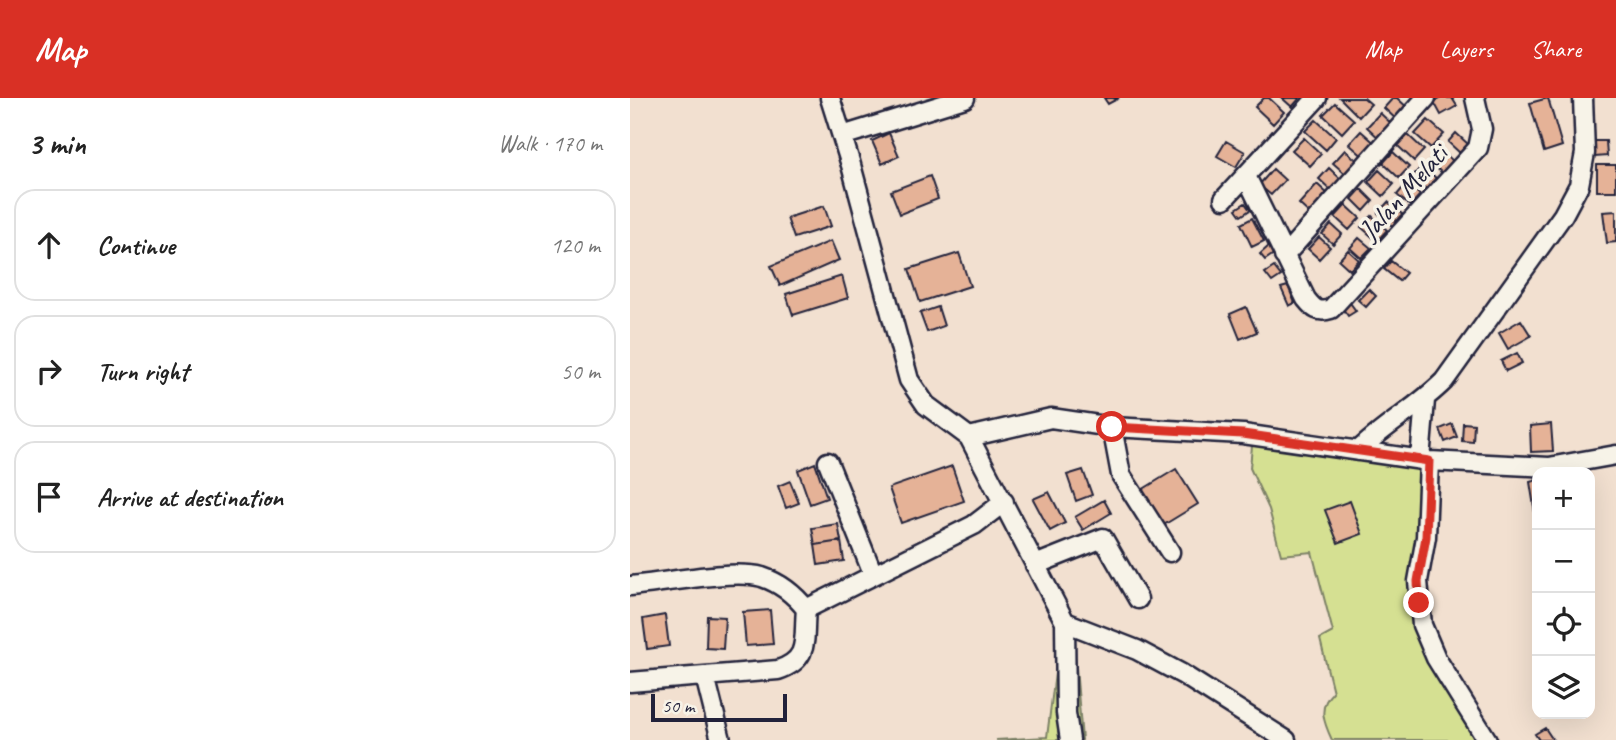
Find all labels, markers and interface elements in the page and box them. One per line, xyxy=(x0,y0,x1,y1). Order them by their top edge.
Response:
text: Map xyxy=(35,28,86,70)
text: Map xyxy=(1365,34,1402,64)
text: Layers xyxy=(1440,34,1493,64)
text: Share xyxy=(1531,34,1581,64)
text: 3 min xyxy=(28,125,85,163)
text: Walk · 170 m xyxy=(498,129,602,158)
street label: Jalan Melati xyxy=(1350,134,1458,249)
icon: ahead xyxy=(30,226,68,264)
text: Continue xyxy=(97,229,175,262)
text: 120 m xyxy=(551,231,600,260)
icon: right xyxy=(30,352,68,390)
text: Turn right xyxy=(97,355,188,388)
text: 50 m xyxy=(561,357,600,386)
route start xyxy=(1096,411,1127,442)
map controls xyxy=(1532,467,1595,719)
button: + xyxy=(1532,467,1595,530)
icon: arrive xyxy=(30,478,68,516)
text: Arrive at destination xyxy=(97,481,283,514)
button: − xyxy=(1532,530,1595,593)
route end xyxy=(1403,587,1434,618)
button: locate xyxy=(1532,593,1595,656)
button: layers xyxy=(1532,656,1595,719)
scale bar xyxy=(651,691,788,723)
text: 50 m xyxy=(662,694,694,718)

